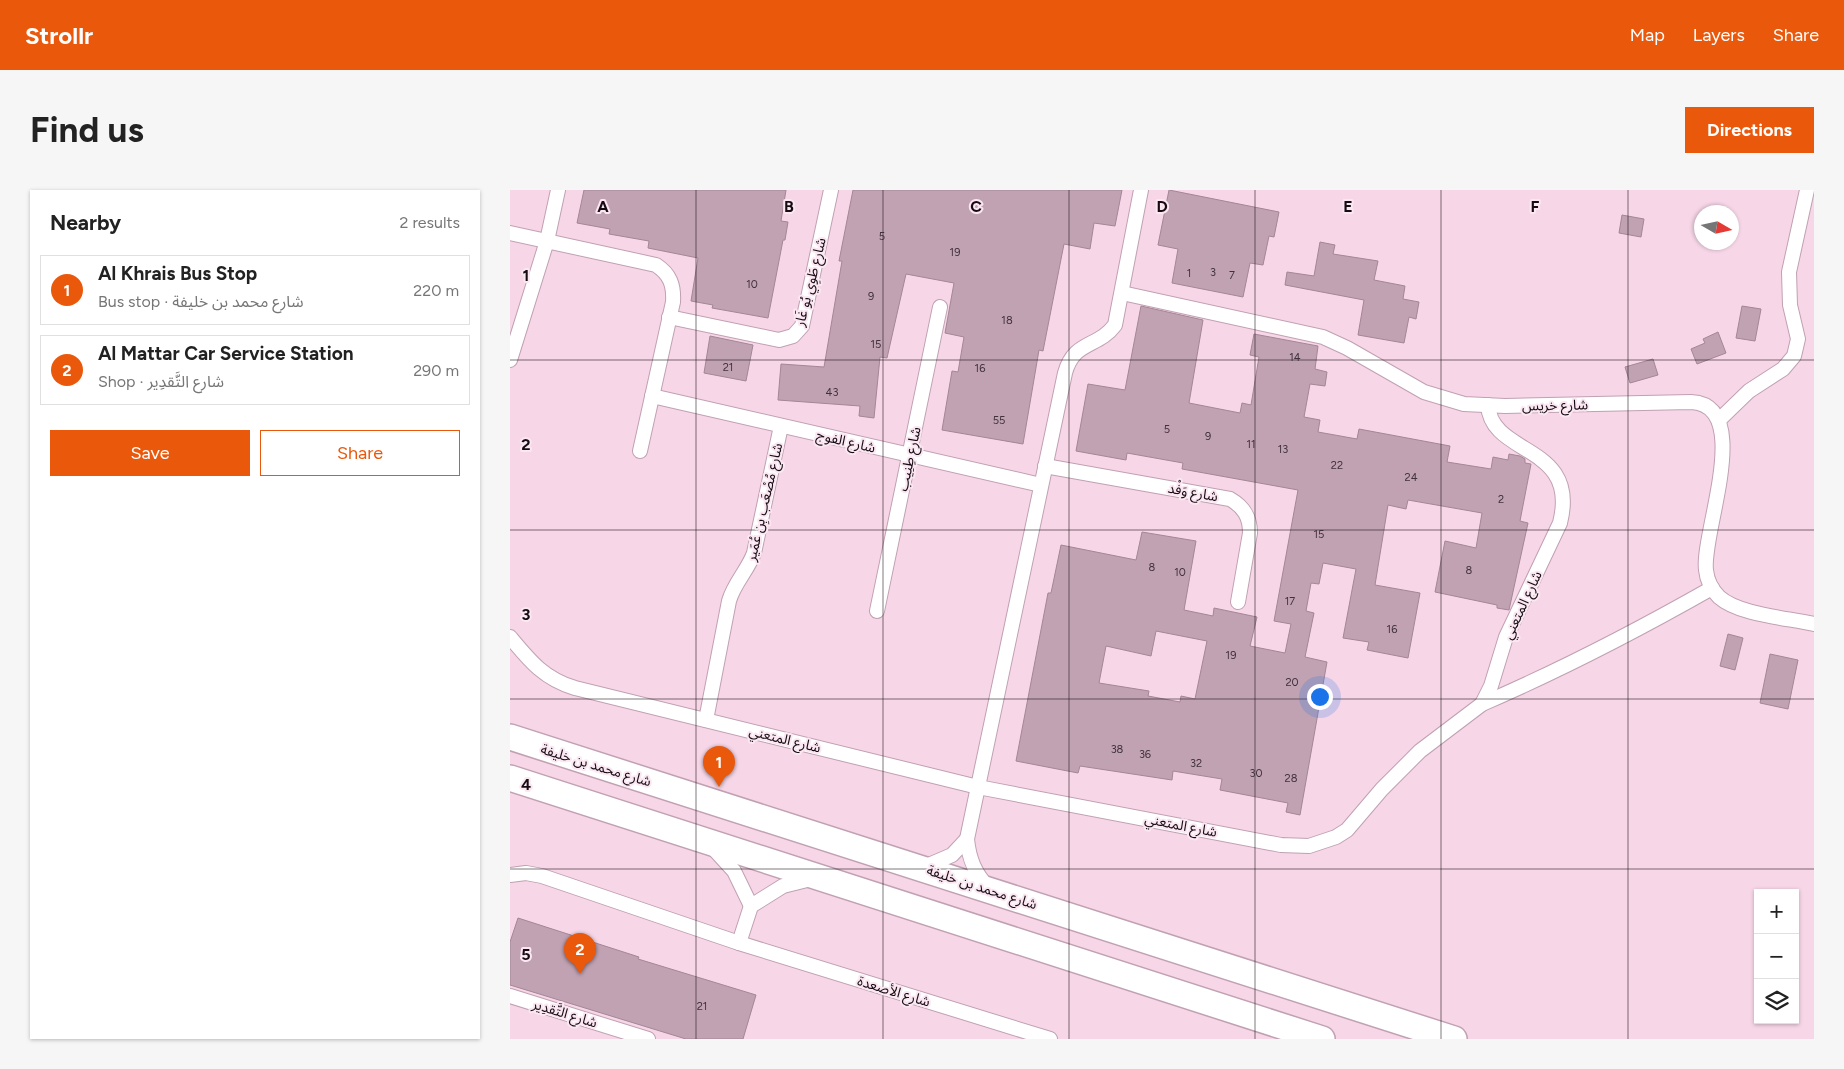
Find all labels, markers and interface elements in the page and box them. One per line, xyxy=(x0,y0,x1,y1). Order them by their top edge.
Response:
text: Strollr xyxy=(25,21,93,50)
text: Map xyxy=(1630,24,1665,46)
text: Layers xyxy=(1693,24,1745,46)
text: Share xyxy=(1773,24,1819,46)
button: Directions xyxy=(1685,107,1814,153)
text: Find us xyxy=(30,109,144,151)
text: A xyxy=(597,197,609,216)
text: B xyxy=(784,197,794,216)
text: C xyxy=(970,197,982,216)
text: D xyxy=(1156,197,1168,216)
text: E xyxy=(1343,197,1353,216)
text: F xyxy=(1531,197,1540,216)
north arrow xyxy=(1694,205,1739,250)
text: Nearby xyxy=(50,210,121,235)
text: 2 results xyxy=(400,213,460,232)
house number: 5 xyxy=(879,230,885,243)
street label: شارع طَوِي بُو غَار xyxy=(790,236,832,330)
house number: 19 xyxy=(950,246,960,259)
text: Al Khrais Bus Stop xyxy=(98,262,257,285)
text: 1 xyxy=(523,266,529,285)
house number: 3 xyxy=(1210,266,1216,279)
house number: 1 xyxy=(1187,267,1191,280)
house number: 7 xyxy=(1229,269,1235,282)
house number: 10 xyxy=(746,278,758,291)
text: 1 xyxy=(64,281,70,300)
text: 220 m xyxy=(413,281,459,300)
house number: 9 xyxy=(868,290,874,303)
text: Bus stop · شارع محمد بن خليفة xyxy=(98,292,304,311)
house number: 18 xyxy=(1001,314,1013,327)
house number: 15 xyxy=(871,338,881,351)
text: Al Mattar Car Service Station xyxy=(98,342,354,365)
house number: 14 xyxy=(1289,351,1301,364)
text: 2 xyxy=(62,361,72,380)
text: 290 m xyxy=(413,361,459,380)
house number: 21 xyxy=(723,361,733,374)
house number: 16 xyxy=(975,362,985,375)
text: Shop · شارع التَّقدِير xyxy=(98,372,224,391)
house number: 43 xyxy=(826,386,838,399)
street label: شارع خريس xyxy=(1522,396,1588,417)
house number: 55 xyxy=(993,414,1005,427)
house number: 5 xyxy=(1164,423,1170,436)
street label: شارع طِنِيب xyxy=(894,425,927,493)
street label: شارع الفوج xyxy=(814,426,877,458)
button: Save xyxy=(50,430,250,476)
button: Share xyxy=(260,430,460,476)
house number: 9 xyxy=(1205,430,1211,443)
text: 2 xyxy=(521,435,531,454)
house number: 11 xyxy=(1246,438,1256,451)
street label: شارع مُصْعَب بِن عُمَير xyxy=(742,441,788,564)
house number: 13 xyxy=(1278,443,1288,456)
house number: 22 xyxy=(1331,459,1343,472)
house number: 24 xyxy=(1405,471,1418,484)
street label: شارع وَفْد xyxy=(1166,477,1220,507)
house number: 2 xyxy=(1498,493,1504,506)
house number: 15 xyxy=(1314,528,1324,541)
house number: 8 xyxy=(1149,561,1156,574)
house number: 8 xyxy=(1466,564,1473,577)
house number: 10 xyxy=(1174,566,1186,579)
street label: شارع المتعني xyxy=(1499,568,1548,643)
house number: 17 xyxy=(1285,595,1295,608)
text: 3 xyxy=(522,605,531,624)
house number: 16 xyxy=(1387,623,1397,636)
house number: 19 xyxy=(1226,649,1236,662)
house number: 20 xyxy=(1285,676,1299,689)
your location xyxy=(1307,684,1333,710)
street label: شارع المتعني xyxy=(747,722,823,759)
street label: شارع محمد بن خليفة xyxy=(538,741,653,792)
house number: 38 xyxy=(1111,743,1124,756)
pin: 1 xyxy=(703,746,735,787)
house number: 36 xyxy=(1139,748,1151,761)
house number: 32 xyxy=(1190,757,1202,770)
house number: 30 xyxy=(1249,767,1263,780)
house number: 28 xyxy=(1285,772,1298,785)
text: 4 xyxy=(521,775,531,794)
street label: شارع المتعني xyxy=(1143,810,1219,843)
street label: شارع محمد بن خليفة xyxy=(924,862,1039,915)
map controls xyxy=(1754,889,1799,1024)
button: + xyxy=(1754,889,1799,934)
pin: 2 xyxy=(564,933,596,974)
button: − xyxy=(1754,934,1799,979)
text: 5 xyxy=(521,945,531,964)
street label: شارع الأصعدة xyxy=(855,972,932,1013)
button: layers xyxy=(1754,979,1799,1024)
street label: شارع التَّقدِير xyxy=(529,994,600,1033)
house number: 21 xyxy=(697,1000,707,1013)

